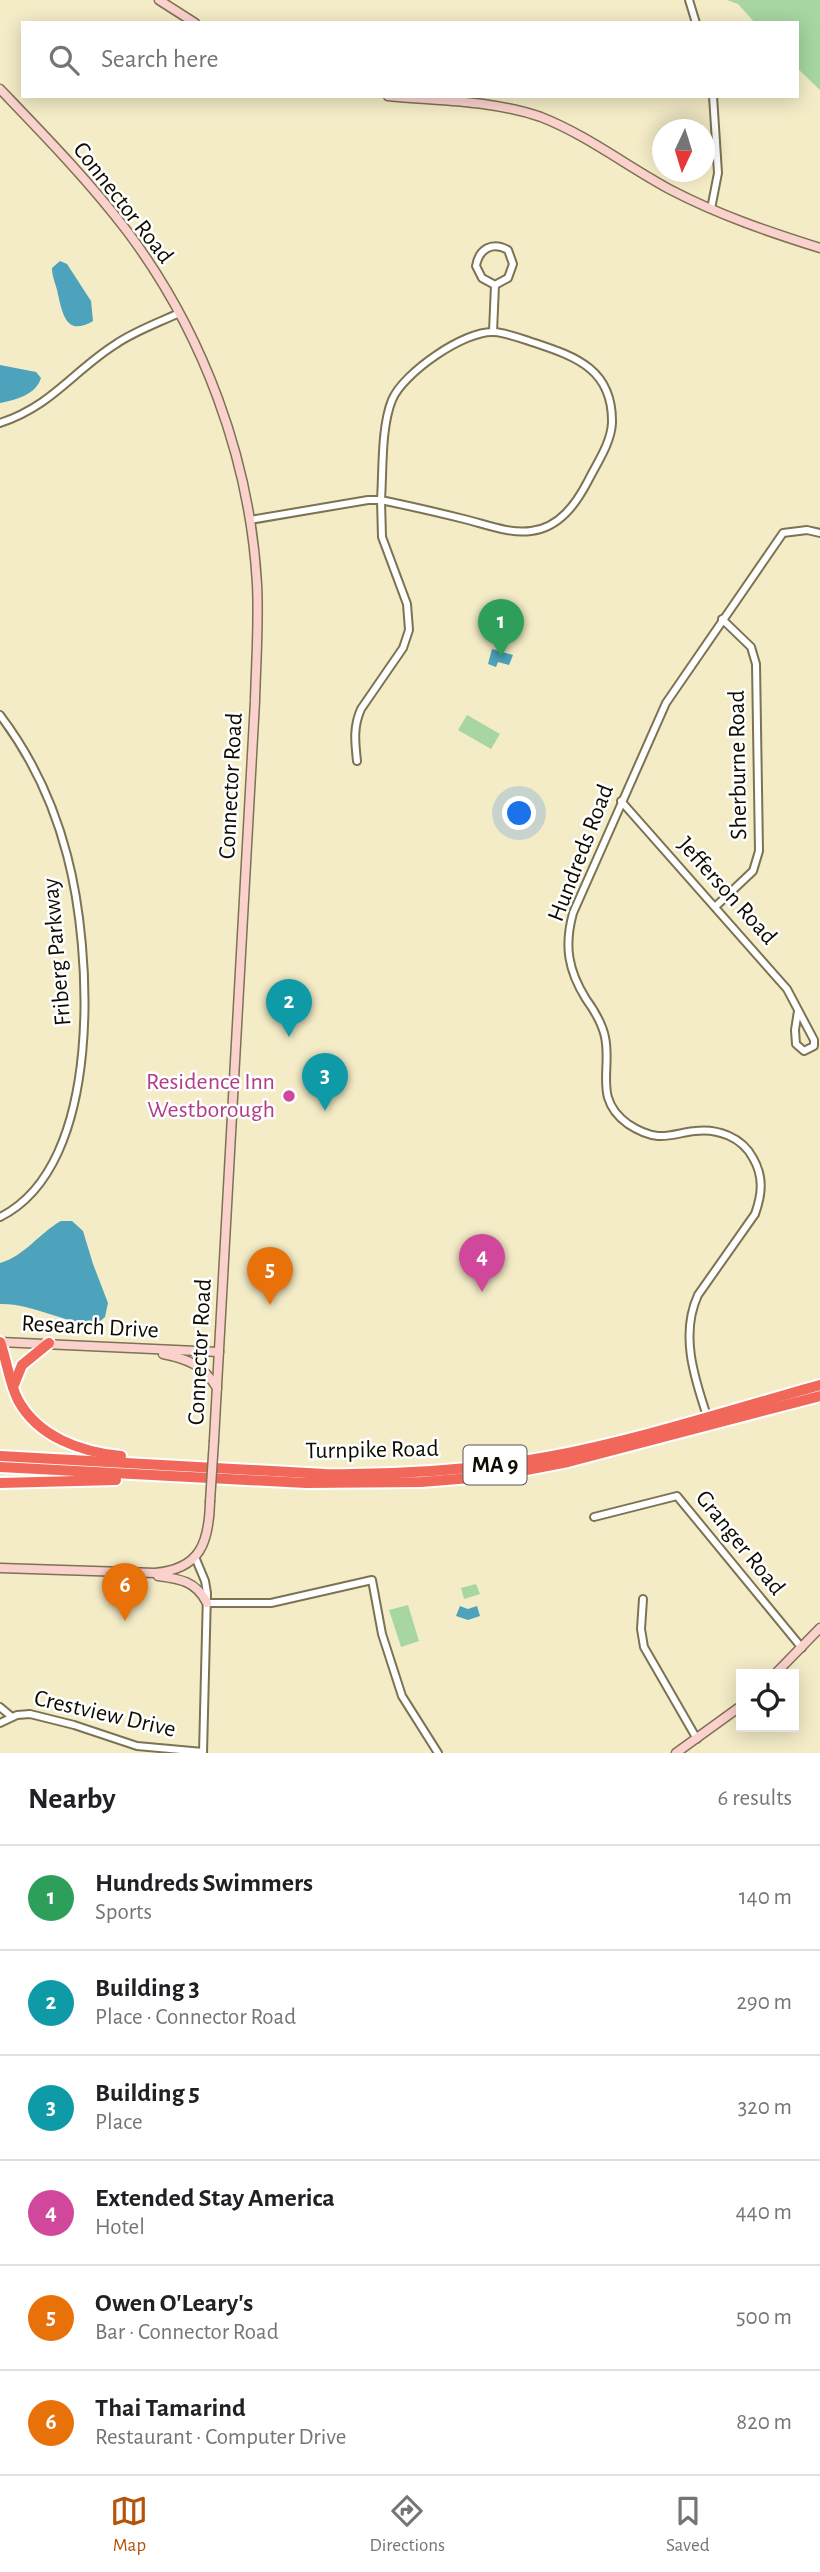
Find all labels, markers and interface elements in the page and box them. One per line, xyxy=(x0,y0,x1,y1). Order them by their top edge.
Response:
search box xyxy=(21,21,799,98)
icon: search xyxy=(45,41,83,79)
text: Search here xyxy=(101,46,219,72)
north arrow xyxy=(652,119,715,182)
street label: Connector Road xyxy=(68,138,178,268)
pin: 1 xyxy=(478,599,524,657)
street label: Sherburne Road xyxy=(725,690,751,840)
street label: Connector Road xyxy=(215,712,247,860)
street label: Hundreds Road xyxy=(544,781,618,925)
your location xyxy=(502,796,536,830)
street label: Jefferson Road xyxy=(673,833,781,949)
street label: Friberg Parkway xyxy=(39,877,75,1027)
pin: 2 xyxy=(266,979,312,1037)
pin: 3 xyxy=(302,1053,348,1111)
place label: Residence Inn Westborough xyxy=(146,1070,275,1122)
marker: Residence Inn Westborough xyxy=(281,1088,297,1104)
pin: 4 xyxy=(459,1234,505,1292)
pin: 5 xyxy=(247,1247,293,1305)
street label: Connector Road xyxy=(184,1278,216,1426)
street label: Research Drive xyxy=(21,1311,159,1343)
street label: Turnpike Road xyxy=(305,1437,439,1463)
road number: MA 9 xyxy=(463,1446,526,1484)
street label: Granger Road xyxy=(691,1486,789,1600)
pin: 6 xyxy=(102,1563,148,1621)
map controls xyxy=(736,1669,799,1732)
button: locate xyxy=(736,1669,799,1732)
street label: Crestview Drive xyxy=(32,1686,178,1742)
text: Nearby xyxy=(28,1784,116,1814)
text: 6 results xyxy=(718,1787,792,1810)
text: Hundreds Swimmers xyxy=(95,1870,313,1896)
text: 1 xyxy=(47,1886,55,1909)
text: 140 m xyxy=(739,1886,792,1909)
text: Sports xyxy=(95,1901,152,1924)
text: Building 3 xyxy=(95,1975,200,2001)
text: 2 xyxy=(46,1991,56,2014)
text: 290 m xyxy=(736,1991,792,2014)
text: Place · Connector Road xyxy=(95,2006,296,2029)
text: Building 5 xyxy=(95,2080,200,2106)
text: 3 xyxy=(46,2096,56,2119)
text: 320 m xyxy=(738,2096,792,2119)
text: Place xyxy=(95,2111,143,2134)
text: Extended Stay America xyxy=(95,2185,335,2211)
text: 4 xyxy=(45,2201,57,2224)
text: 440 m xyxy=(736,2201,792,2224)
text: Hotel xyxy=(95,2216,145,2239)
text: Owen O'Leary's xyxy=(95,2290,253,2316)
text: 5 xyxy=(46,2306,56,2329)
text: 500 m xyxy=(736,2306,792,2329)
text: Bar · Connector Road xyxy=(95,2321,279,2344)
text: Thai Tamarind xyxy=(95,2395,246,2421)
text: 6 xyxy=(45,2411,57,2434)
text: 820 m xyxy=(736,2411,792,2434)
text: Restaurant · Computer Drive xyxy=(95,2426,346,2449)
tab: Map xyxy=(110,2492,148,2557)
tab: Directions xyxy=(369,2492,445,2557)
tab: Saved xyxy=(666,2492,710,2557)

